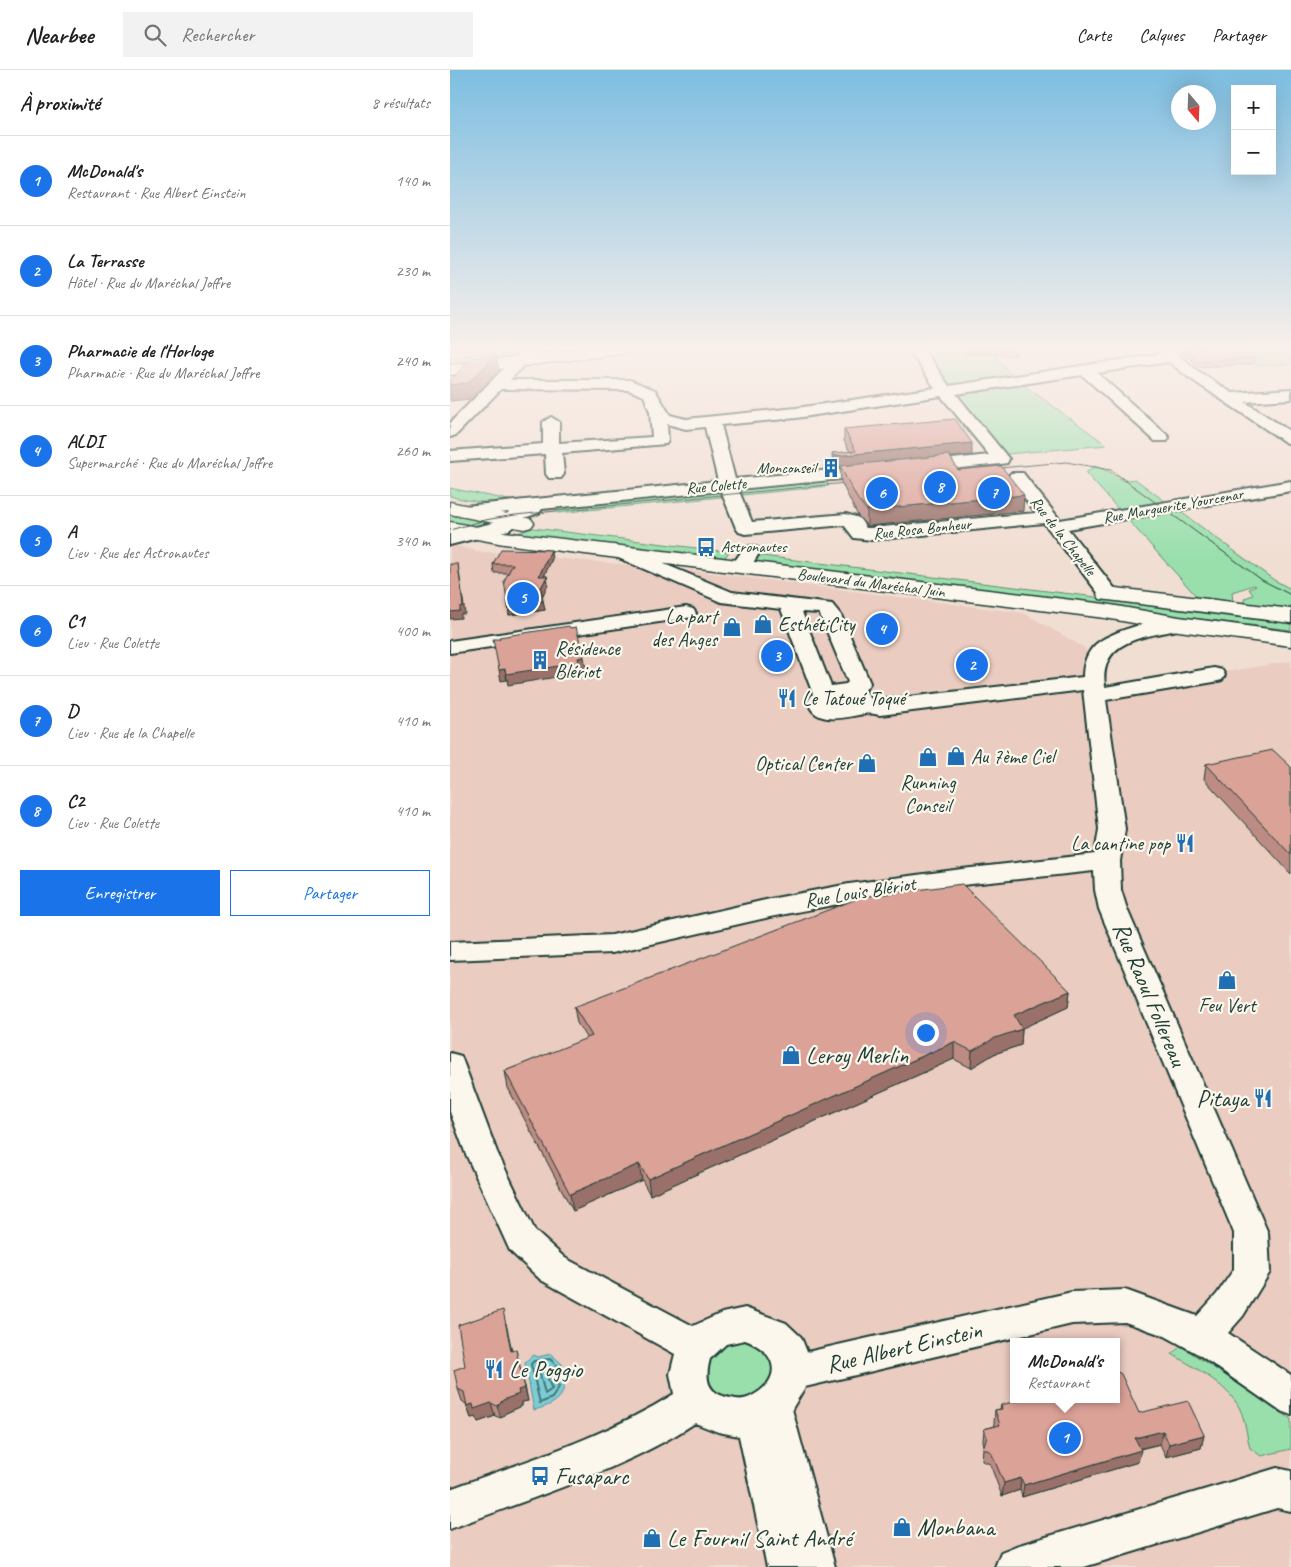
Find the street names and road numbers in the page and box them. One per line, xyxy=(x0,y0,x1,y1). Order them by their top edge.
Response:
street label: Rue Colette xyxy=(685,473,749,499)
street label: Rue Marguerite Yourcenar xyxy=(1101,484,1246,528)
street label: Rue de la Chapelle xyxy=(1026,492,1101,581)
street label: Rue Rosa Bonheur xyxy=(872,514,974,544)
street label: Boulevard du Maréchal Juin xyxy=(796,564,947,602)
street label: Rue Louis Blériot xyxy=(803,871,920,913)
street label: Rue Raoul Follereau xyxy=(1106,918,1195,1072)
street label: Rue Albert Einstein xyxy=(823,1315,985,1379)

